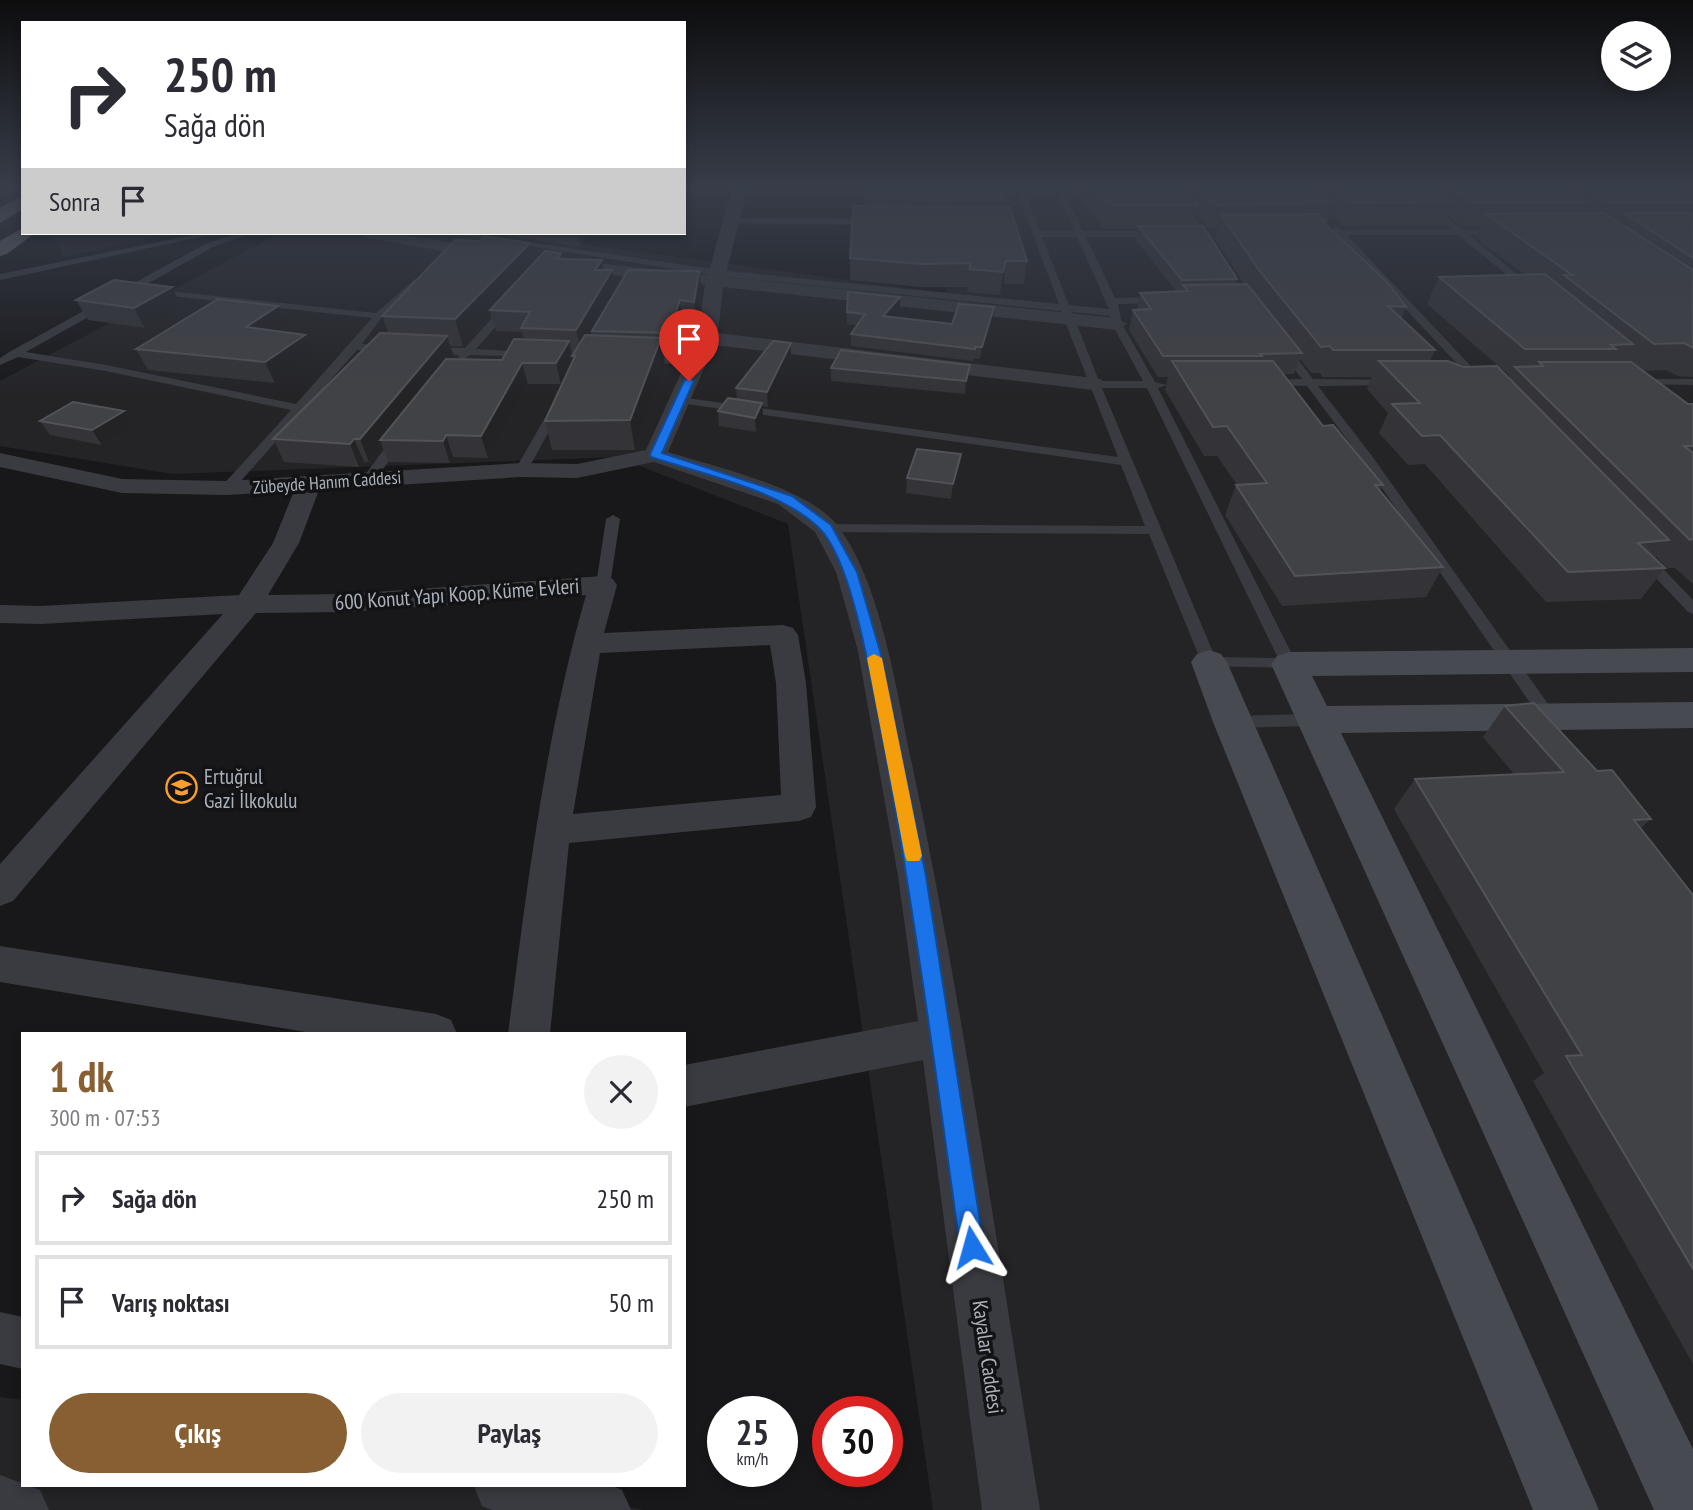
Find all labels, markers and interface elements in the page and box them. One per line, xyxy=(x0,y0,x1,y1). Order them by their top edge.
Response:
map controls xyxy=(1601,21,1671,91)
button: layers xyxy=(1601,21,1671,91)
text: 250 m xyxy=(164,42,277,106)
icon: right xyxy=(49,49,140,140)
text: Sağa dön xyxy=(164,104,266,146)
icon: arrive xyxy=(114,182,152,220)
text: Sonra xyxy=(49,185,100,218)
pin xyxy=(659,309,719,381)
icon: arrive xyxy=(670,320,708,358)
street label: Zübeyde Hanım Caddesi xyxy=(252,465,402,499)
street label: 600 Konut Yapı Koop. Küme Evleri xyxy=(334,572,580,616)
place label: Ertuğrul Gazi İlkokulu xyxy=(204,763,297,814)
school or university icon: Ertuğrul Gazi İlkokulu xyxy=(164,771,198,805)
text: 1 dk xyxy=(49,1049,114,1104)
button: close xyxy=(584,1055,658,1129)
text: 300 m · 07:53 xyxy=(49,1103,161,1132)
icon: right xyxy=(53,1179,91,1217)
text: Sağa dön xyxy=(112,1182,197,1215)
text: 250 m xyxy=(596,1182,654,1215)
position arrow xyxy=(935,1210,1009,1284)
icon: arrive xyxy=(53,1283,91,1321)
text: Varış noktası xyxy=(112,1286,230,1319)
text: 50 m xyxy=(608,1286,654,1319)
street label: Kayalar Caddesi xyxy=(967,1298,1009,1416)
button: Çıkış xyxy=(49,1393,347,1473)
button: Paylaş xyxy=(361,1393,658,1473)
speed limit sign: 30 xyxy=(812,1396,903,1487)
text: 25 xyxy=(736,1409,769,1455)
text: km/h xyxy=(737,1447,768,1470)

